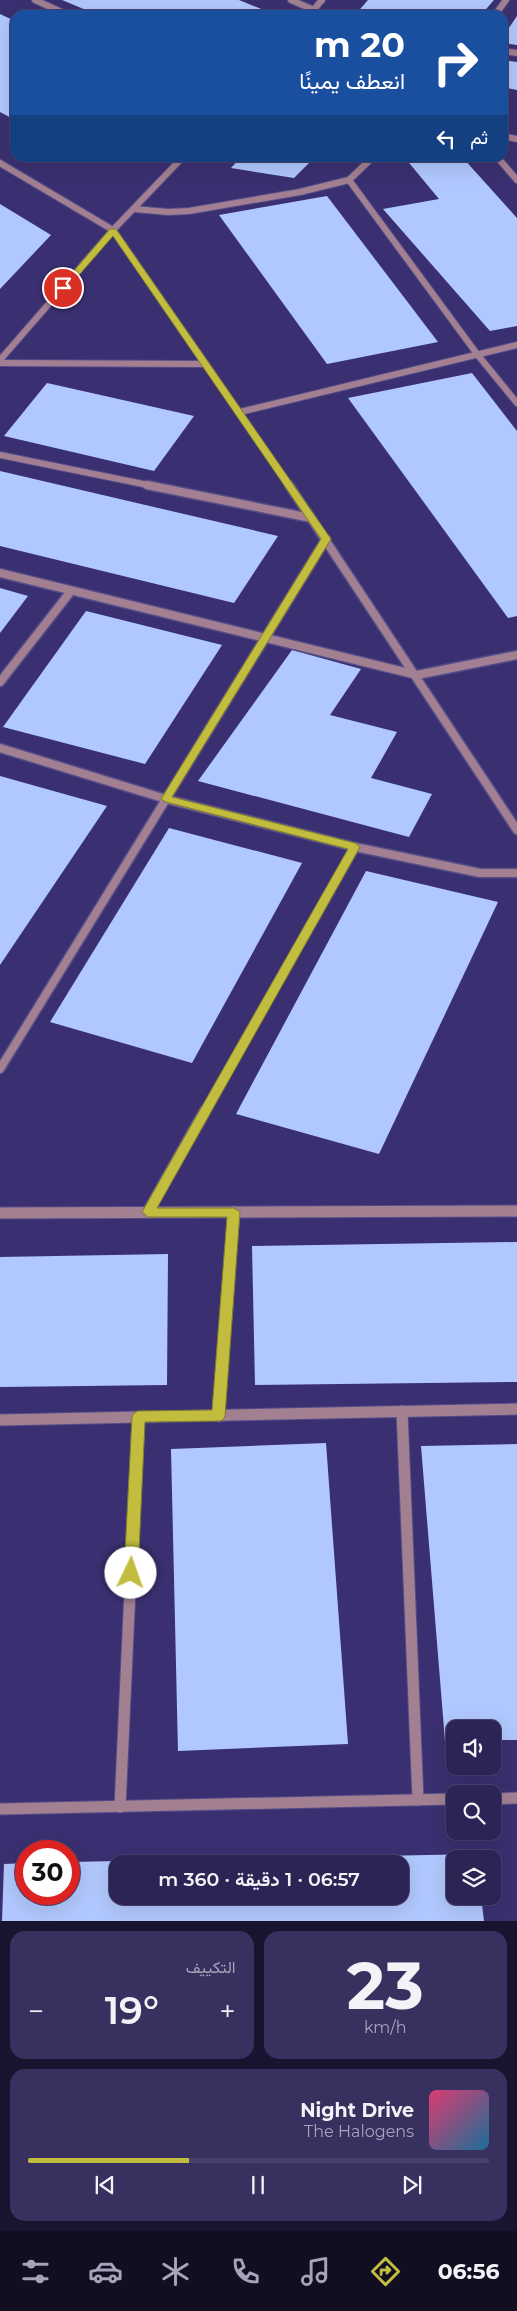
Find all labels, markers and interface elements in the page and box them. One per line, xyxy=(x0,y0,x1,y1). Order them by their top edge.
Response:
text: 20 m xyxy=(314,23,405,66)
icon: right xyxy=(423,30,488,95)
text: انعطف يمينًا xyxy=(299,68,405,95)
icon: left xyxy=(432,125,460,153)
text: ثم xyxy=(470,126,488,149)
pin xyxy=(42,267,84,309)
icon: arrive xyxy=(49,274,77,302)
position arrow xyxy=(104,1546,156,1598)
map controls xyxy=(446,1720,501,1905)
button: sound xyxy=(446,1720,501,1775)
button: search xyxy=(446,1785,501,1840)
speed limit sign: 30 xyxy=(15,1840,80,1905)
button: layers xyxy=(446,1850,501,1905)
text: 06:57 · 1 دقيقة · 360 m xyxy=(158,1868,360,1891)
text: 23 xyxy=(347,1946,424,2025)
text: التكييف xyxy=(186,1958,236,1977)
text: 19° xyxy=(105,1987,159,2034)
text: − xyxy=(28,1994,44,2028)
text: + xyxy=(219,1994,235,2028)
text: km/h xyxy=(364,2018,407,2037)
text: Night Drive xyxy=(300,2099,414,2122)
text: The Halogens xyxy=(304,2122,414,2141)
icon: previous xyxy=(91,2171,119,2199)
icon: pause xyxy=(244,2171,272,2199)
icon: next xyxy=(398,2171,426,2199)
icon: filters xyxy=(18,2254,53,2289)
icon: car xyxy=(88,2254,123,2289)
icon: climate xyxy=(158,2254,193,2289)
icon: phone xyxy=(228,2254,263,2289)
icon: music xyxy=(298,2254,333,2289)
icon: directions xyxy=(368,2254,403,2289)
text: 06:56 xyxy=(438,2258,500,2285)

